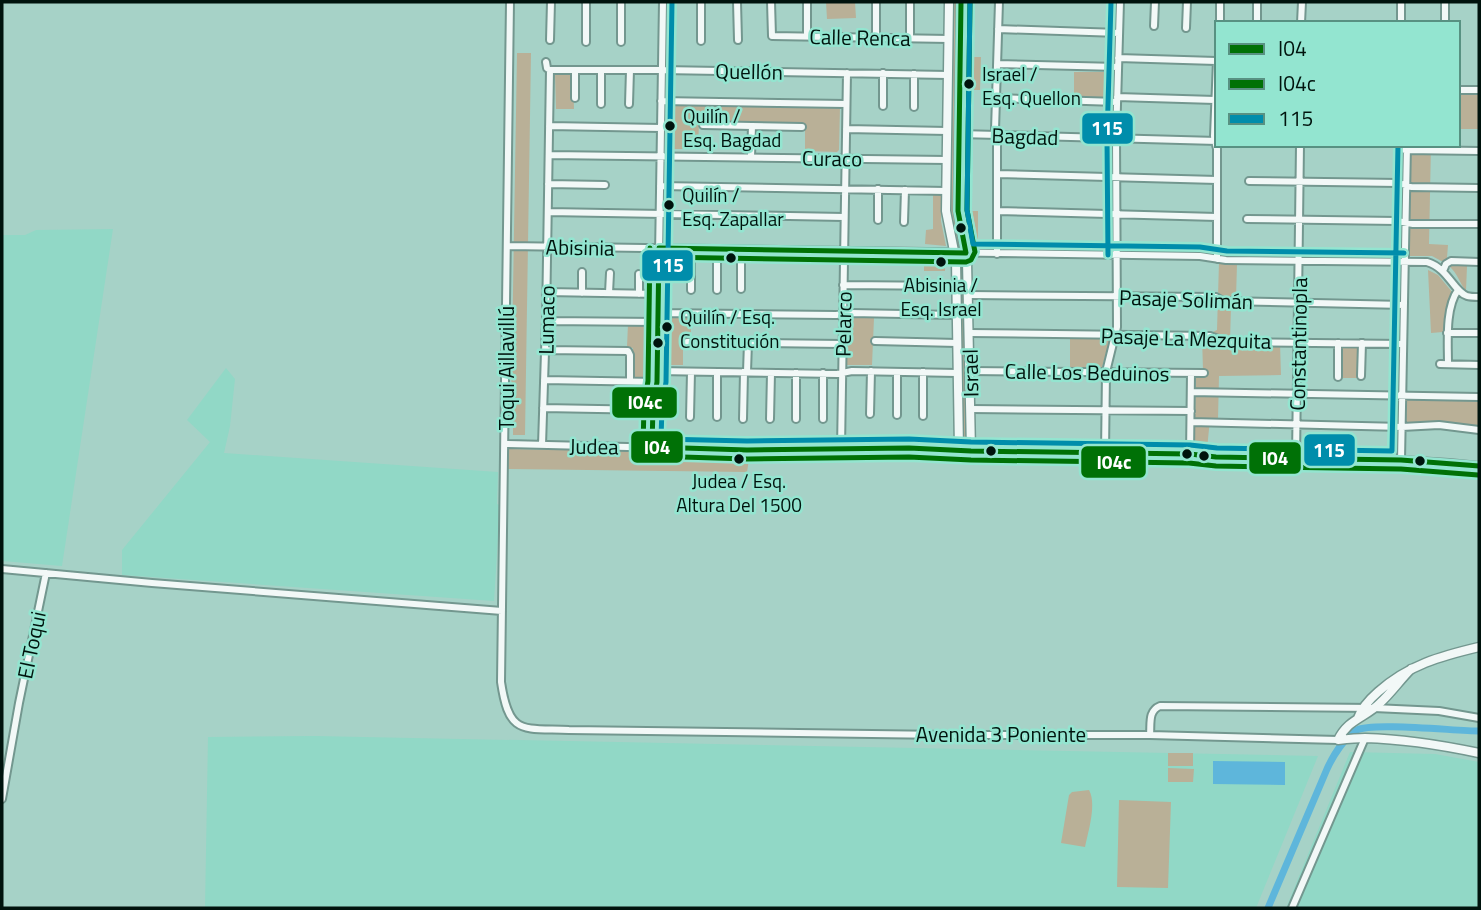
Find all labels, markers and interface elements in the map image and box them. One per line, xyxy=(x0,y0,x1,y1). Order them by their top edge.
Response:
street label: Calle Renca xyxy=(809,20,911,54)
legend xyxy=(1215,21,1460,147)
text: I04 xyxy=(1278,32,1307,64)
street label: Quellón xyxy=(715,54,783,88)
place label: Israel / Esq. Quellon xyxy=(982,59,1081,112)
text: I04c xyxy=(1278,67,1316,99)
marker: Israel / Esq. Quellon xyxy=(962,77,976,91)
place label: Quilín / Esq. Bagdad xyxy=(683,101,781,154)
text: 115 xyxy=(1278,102,1313,134)
line badge: 115 xyxy=(1081,112,1134,145)
text: 115 xyxy=(1091,113,1123,142)
marker: Quilín / Esq. Bagdad xyxy=(663,119,677,133)
street label: Bagdad xyxy=(991,119,1059,153)
street label: Curaco xyxy=(802,141,862,175)
place label: Quilín / Esq. Zapallar xyxy=(682,180,784,233)
marker: Quilín / Esq. Zapallar xyxy=(662,198,676,212)
unlabelled marker xyxy=(954,221,968,235)
street label: Abisinia xyxy=(545,230,615,264)
line badge: 115 xyxy=(641,249,694,282)
text: 115 xyxy=(652,250,684,279)
unlabelled marker xyxy=(724,251,738,265)
marker: Abisinia / Esq. Israel xyxy=(934,255,948,269)
place label: Abisinia / Esq. Israel xyxy=(900,270,982,323)
street label: Constantinopla xyxy=(1281,277,1315,411)
street label: Pasaje Solimán xyxy=(1118,281,1254,317)
street label: Lumaco xyxy=(529,285,563,355)
street label: Pelarco xyxy=(826,291,860,357)
place label: Quilín / Esq. Constitución xyxy=(680,302,779,355)
street label: Toqui Aillavillú xyxy=(490,306,522,430)
street label: Pasaje La Mezquita xyxy=(1100,319,1272,357)
marker: Quilín / Esq. Constitución xyxy=(660,320,674,334)
unlabelled marker xyxy=(651,336,665,350)
street label: Israel xyxy=(954,349,986,397)
street label: Calle Los Beduinos xyxy=(1004,355,1170,389)
line badge: I04c xyxy=(611,386,678,419)
text: I04c xyxy=(627,387,663,416)
street label: Judea xyxy=(569,430,619,462)
line badge: I04 xyxy=(630,430,684,464)
text: I04 xyxy=(644,432,670,461)
line badge: 115 xyxy=(1303,433,1356,467)
text: 115 xyxy=(1313,435,1345,464)
line badge: I04 xyxy=(1248,441,1302,475)
text: I04 xyxy=(1262,443,1288,472)
unlabelled marker xyxy=(984,444,998,458)
line badge: I04c xyxy=(1080,445,1147,479)
text: I04c xyxy=(1096,447,1132,476)
unlabelled marker xyxy=(1180,447,1194,461)
unlabelled marker xyxy=(1197,449,1211,463)
marker: Judea / Esq. Altura Del 1500 xyxy=(732,452,746,466)
unlabelled marker xyxy=(1413,454,1427,468)
place label: Judea / Esq. Altura Del 1500 xyxy=(676,466,802,519)
street label: El Toqui xyxy=(8,608,54,682)
street label: Avenida 3 Poniente xyxy=(916,718,1086,750)

